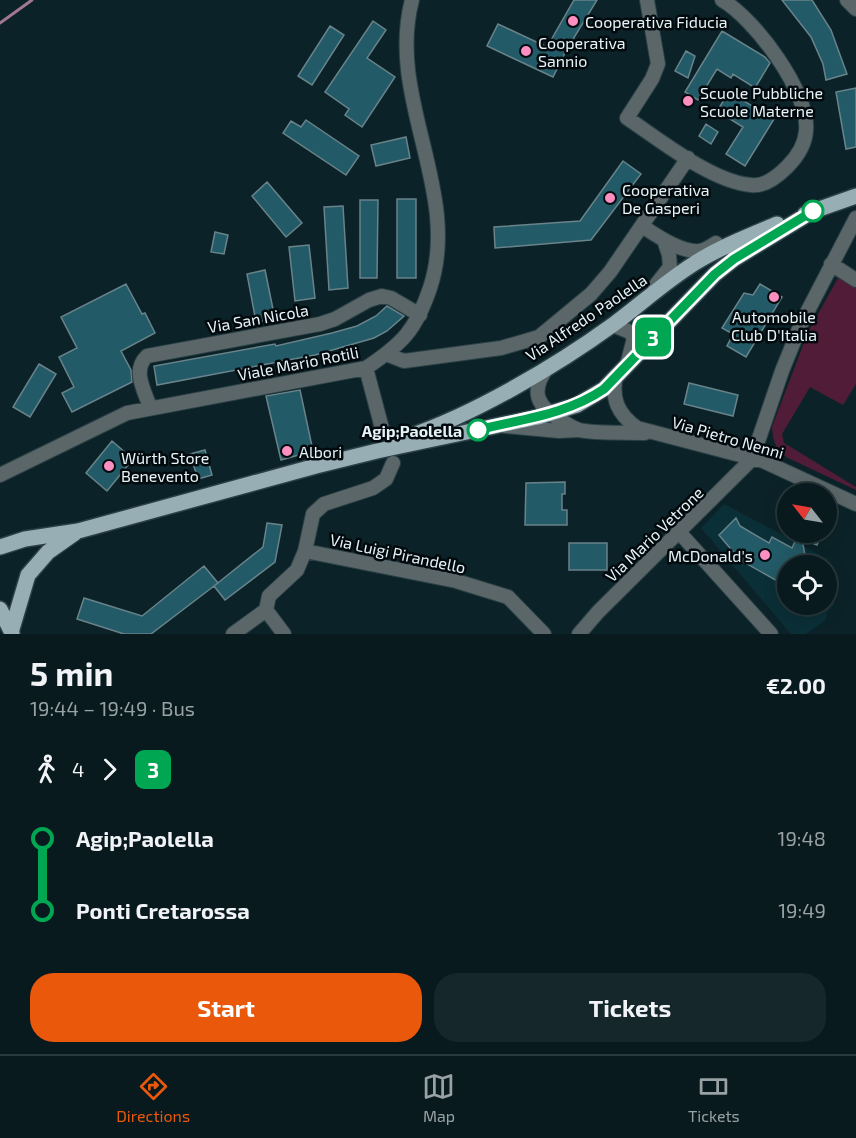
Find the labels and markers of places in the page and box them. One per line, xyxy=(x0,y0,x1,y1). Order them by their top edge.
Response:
place label: Cooperativa Fiducia xyxy=(585,12,728,31)
marker: Cooperativa Fiducia xyxy=(566,14,580,28)
place label: Cooperativa Sannio xyxy=(538,33,626,70)
marker: Cooperativa Sannio xyxy=(519,44,533,58)
place label: Scuole Pubbliche Scuole Materne xyxy=(700,83,823,120)
marker: Scuole Pubbliche Scuole Materne xyxy=(681,94,695,108)
place label: Cooperativa De Gasperi xyxy=(622,180,710,217)
marker: Cooperativa De Gasperi xyxy=(603,191,617,205)
unlabelled marker xyxy=(802,200,824,222)
marker: Automobile Club D'Italia xyxy=(767,290,781,304)
place label: Automobile Club D'Italia xyxy=(731,307,817,344)
marker: Agip;Paolella xyxy=(467,419,489,441)
place label: Agip;Paolella xyxy=(362,421,462,440)
place label: Albori xyxy=(299,442,342,461)
marker: Albori xyxy=(280,444,294,458)
place label: Würth Store Benevento xyxy=(121,448,209,485)
marker: Würth Store Benevento xyxy=(102,459,116,473)
place label: McDonald's xyxy=(668,546,753,565)
marker: McDonald's xyxy=(758,548,772,562)

